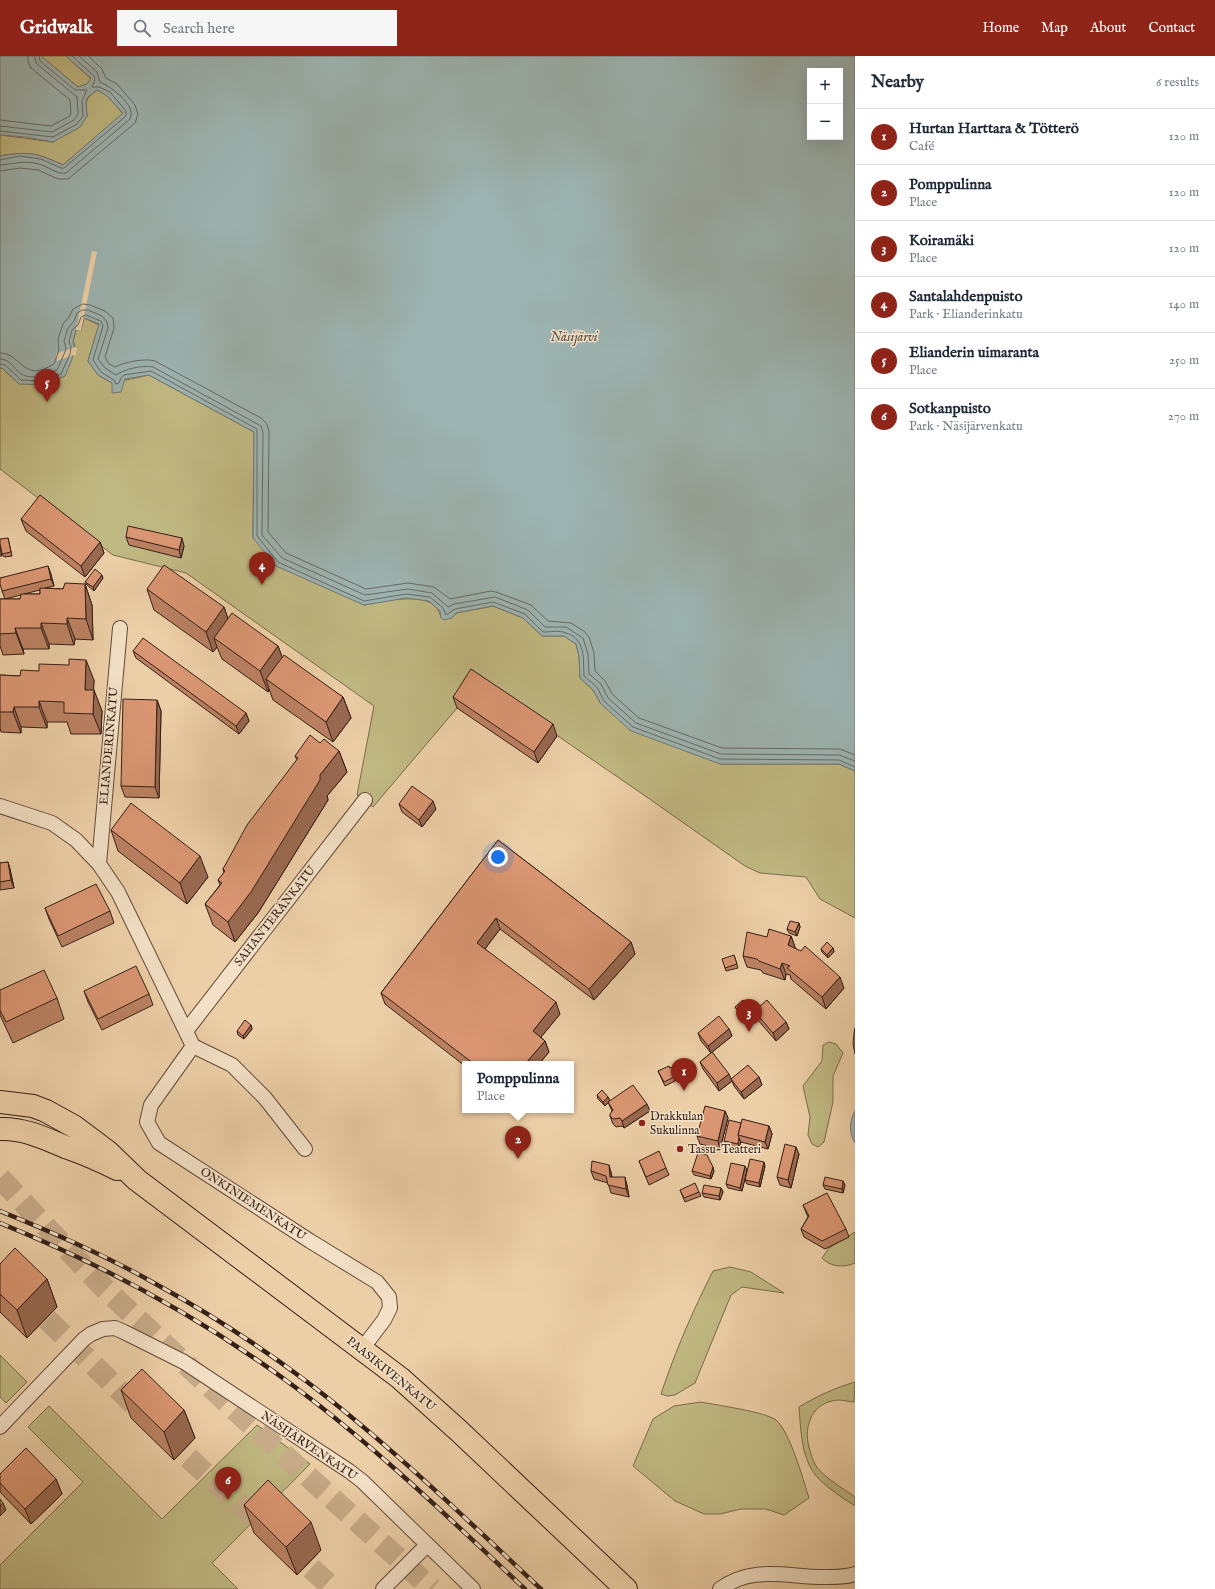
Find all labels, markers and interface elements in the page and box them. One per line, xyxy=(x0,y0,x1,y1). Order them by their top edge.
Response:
search box xyxy=(117,10,397,46)
text: Gridwalk xyxy=(20,16,93,40)
icon: search xyxy=(131,17,153,39)
text: Search here xyxy=(163,19,235,38)
text: Home xyxy=(983,19,1019,37)
text: Map xyxy=(1041,19,1068,37)
text: About xyxy=(1090,19,1126,37)
text: Contact xyxy=(1148,19,1195,37)
map controls xyxy=(807,68,843,140)
button: + xyxy=(807,68,843,104)
text: Nearby xyxy=(871,72,924,93)
text: 6 results xyxy=(1156,74,1199,91)
button: − xyxy=(807,104,843,140)
text: Hurtan Harttara & Tötterö xyxy=(909,119,1079,138)
text: 1 xyxy=(882,128,886,145)
text: 120 m xyxy=(1169,128,1199,145)
text: Café xyxy=(909,138,935,155)
text: Pomppulinna xyxy=(909,175,992,194)
text: 2 xyxy=(881,184,887,201)
text: 120 m xyxy=(1169,184,1199,201)
text: Place xyxy=(909,194,937,211)
text: Koiramäki xyxy=(909,231,974,250)
text: 3 xyxy=(882,240,886,257)
text: 120 m xyxy=(1169,240,1199,257)
text: Place xyxy=(909,250,937,267)
text: Santalahdenpuisto xyxy=(909,287,1022,306)
text: 4 xyxy=(881,296,887,313)
text: 140 m xyxy=(1169,296,1199,313)
text: Park · Elianderinkatu xyxy=(909,306,1023,323)
water label: Näsijärvi xyxy=(550,329,599,346)
text: Elianderin uimaranta xyxy=(909,343,1039,362)
text: 5 xyxy=(882,352,886,369)
text: 250 m xyxy=(1169,352,1199,369)
text: Place xyxy=(909,362,937,379)
pin: 5 xyxy=(34,369,60,402)
text: Sotkanpuisto xyxy=(909,399,991,418)
text: 6 xyxy=(881,408,887,425)
text: 270 m xyxy=(1168,408,1199,425)
text: Park · Näsijärvenkatu xyxy=(909,418,1023,435)
pin: 4 xyxy=(249,552,275,585)
street label: ELIANDERINKATU xyxy=(96,686,122,806)
your location xyxy=(488,847,508,867)
street label: SAHANTERÄNKATU xyxy=(230,862,319,969)
pin: 3 xyxy=(736,999,762,1032)
pin: 1 xyxy=(671,1058,697,1091)
popup xyxy=(462,1061,574,1113)
text: Pomppulinna xyxy=(477,1069,559,1088)
text: Place xyxy=(477,1088,505,1105)
place label: Drakkulan Sukulinna xyxy=(650,1109,704,1138)
marker: Drakkulan Sukulinna xyxy=(637,1118,647,1128)
pin: 2 xyxy=(505,1126,531,1159)
place label: Tassu-Teatteri xyxy=(688,1142,761,1157)
marker: Tassu-Teatteri xyxy=(675,1144,685,1154)
street label: ONKINIEMENKATU xyxy=(197,1164,309,1244)
street label: PAASIKIVENKATU xyxy=(344,1334,439,1415)
street label: NÄSIJÄRVENKATU xyxy=(257,1407,361,1485)
pin: 6 xyxy=(215,1467,241,1500)

